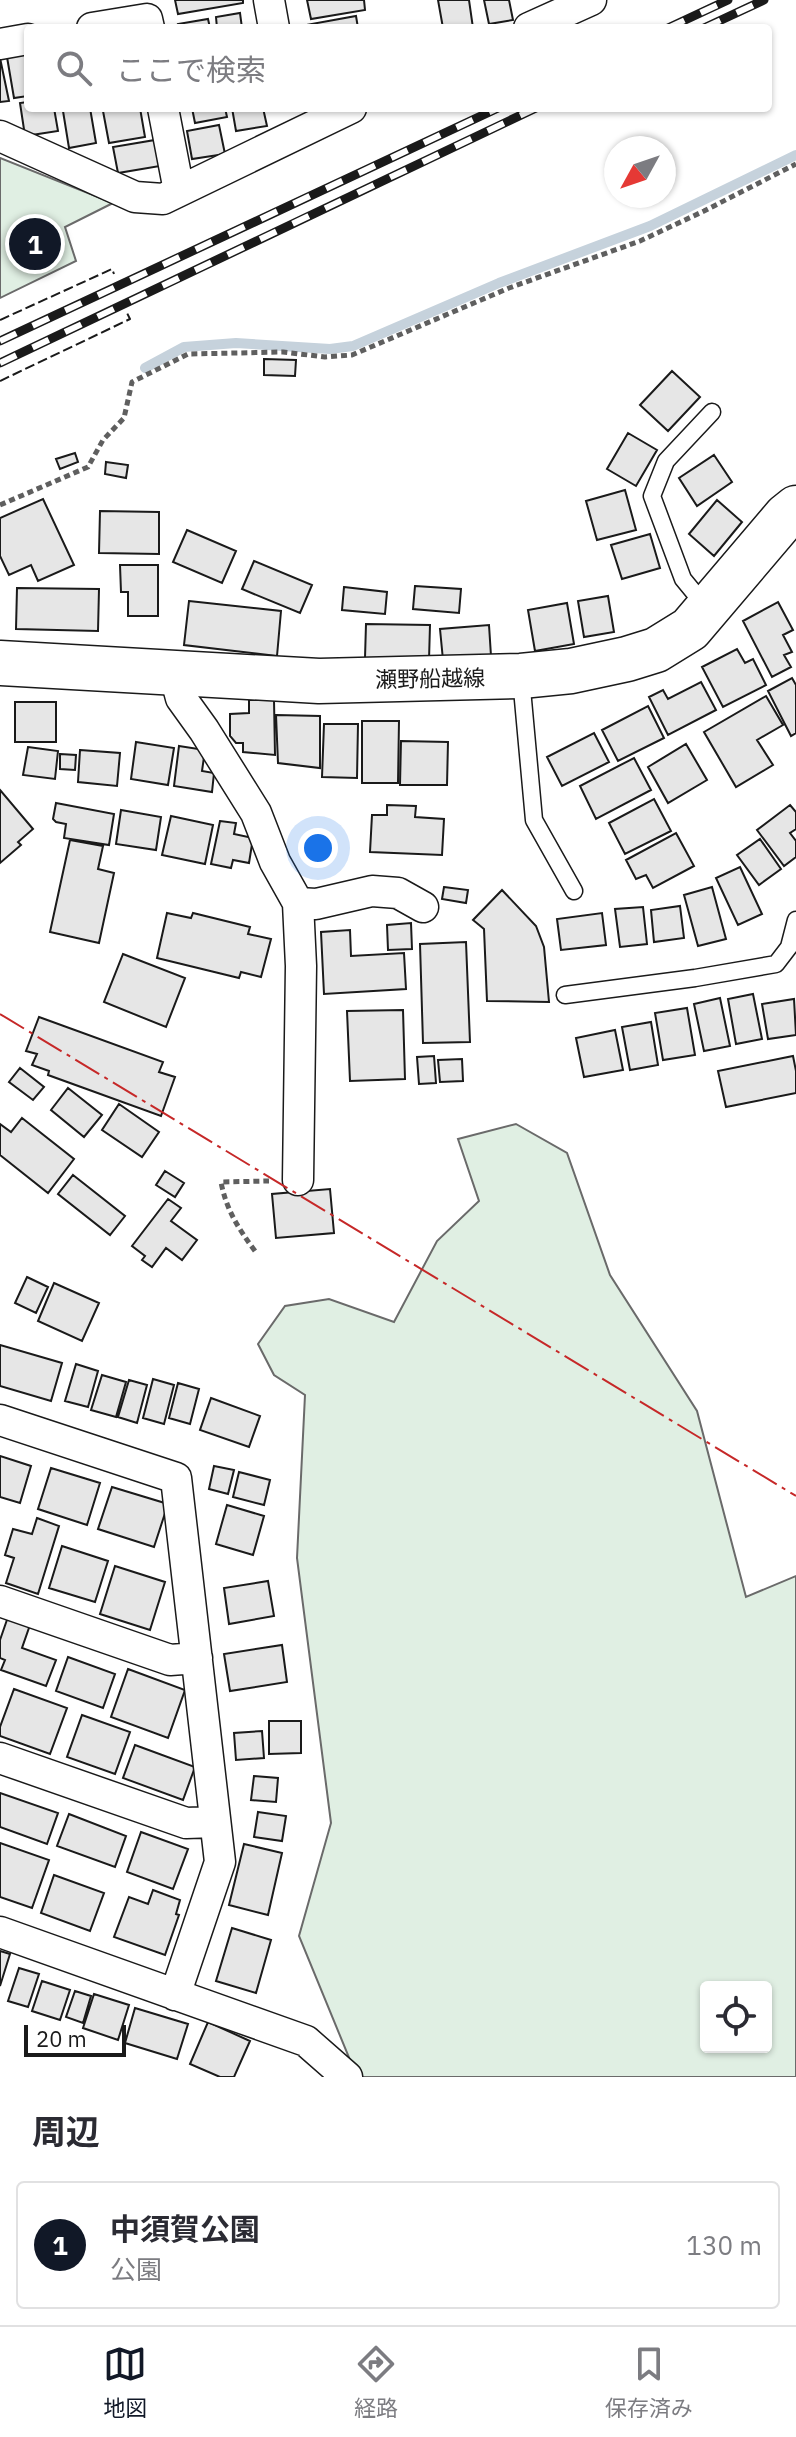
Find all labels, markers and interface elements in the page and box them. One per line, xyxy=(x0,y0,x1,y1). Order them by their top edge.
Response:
search box xyxy=(24,24,772,112)
icon: search xyxy=(52,46,96,90)
text: ここで検索 xyxy=(116,50,266,89)
north arrow xyxy=(604,136,676,208)
pin: 1 xyxy=(9,214,61,274)
street label: 瀬野船越線 xyxy=(375,663,485,693)
your location xyxy=(298,828,338,868)
map controls xyxy=(700,1981,772,2053)
button: locate xyxy=(700,1981,772,2053)
scale bar xyxy=(24,2021,126,2057)
text: 20 m xyxy=(36,2024,87,2053)
text: 周辺 xyxy=(32,2109,100,2153)
text: 中須賀公園 xyxy=(110,2209,260,2248)
text: 1 xyxy=(52,2228,68,2262)
text: 130 m xyxy=(686,2228,762,2262)
text: 公園 xyxy=(110,2252,162,2286)
tab: 地図 xyxy=(103,2342,147,2422)
tab: 経路 xyxy=(354,2342,398,2422)
tab: 保存済み xyxy=(605,2342,693,2422)

